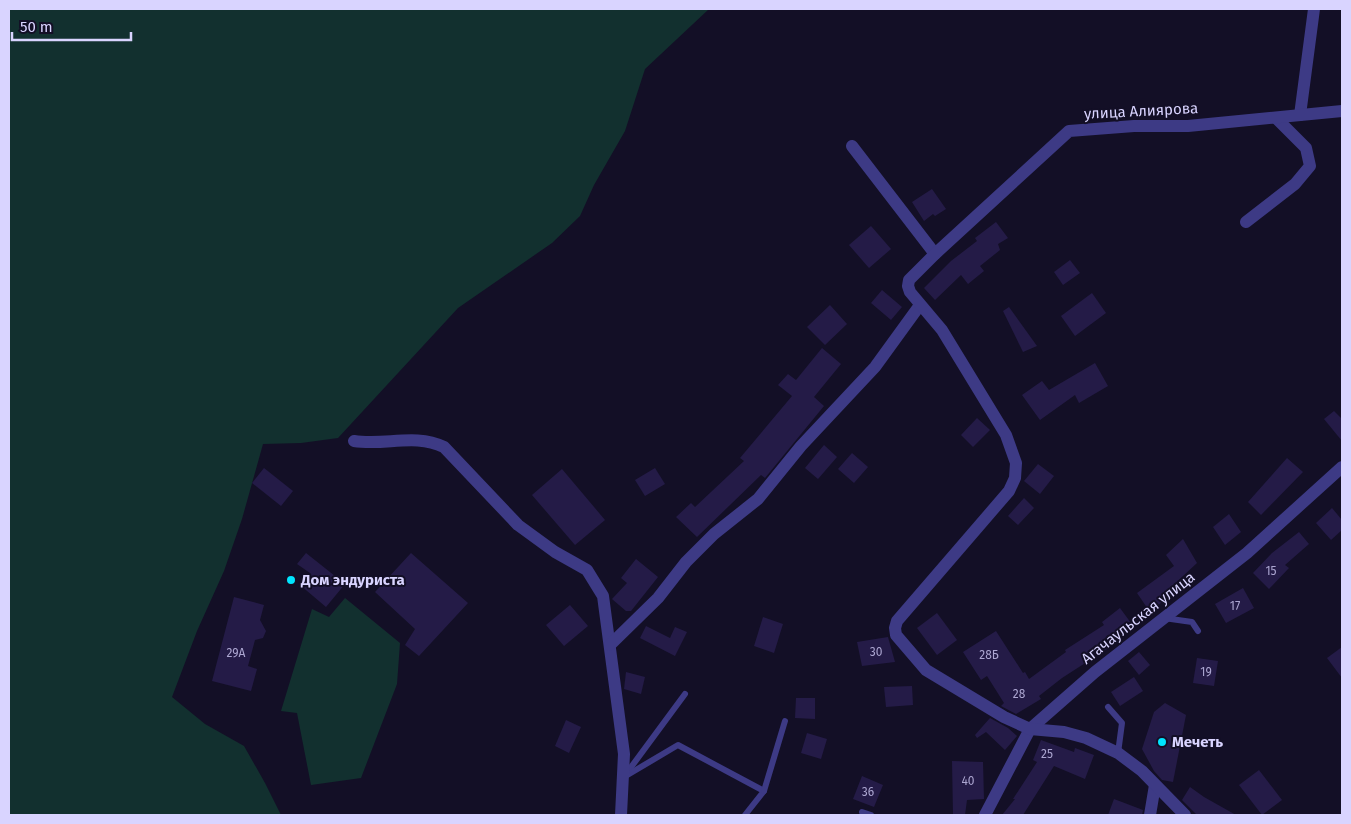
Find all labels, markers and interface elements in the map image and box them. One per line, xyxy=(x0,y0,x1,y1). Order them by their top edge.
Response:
scale bar xyxy=(12,10,131,42)
text: 50 m xyxy=(20,18,53,36)
street label: улица Алиярова xyxy=(1083,99,1199,123)
house number: 15 xyxy=(1265,564,1277,578)
street label: Агачаульская улица xyxy=(1078,568,1198,668)
place label: Дом эндуриста xyxy=(300,571,405,589)
marker: Дом эндуриста xyxy=(285,574,297,586)
house number: 17 xyxy=(1230,599,1240,613)
house number: 30 xyxy=(870,645,883,659)
house number: 29А xyxy=(227,646,246,660)
house number: 28Б xyxy=(979,648,999,662)
house number: 19 xyxy=(1200,665,1212,679)
house number: 28 xyxy=(1013,687,1026,701)
place label: Мечеть xyxy=(1172,733,1223,751)
marker: Мечеть xyxy=(1156,736,1168,748)
house number: 25 xyxy=(1041,747,1053,761)
house number: 40 xyxy=(961,774,975,788)
house number: 36 xyxy=(862,785,874,799)

